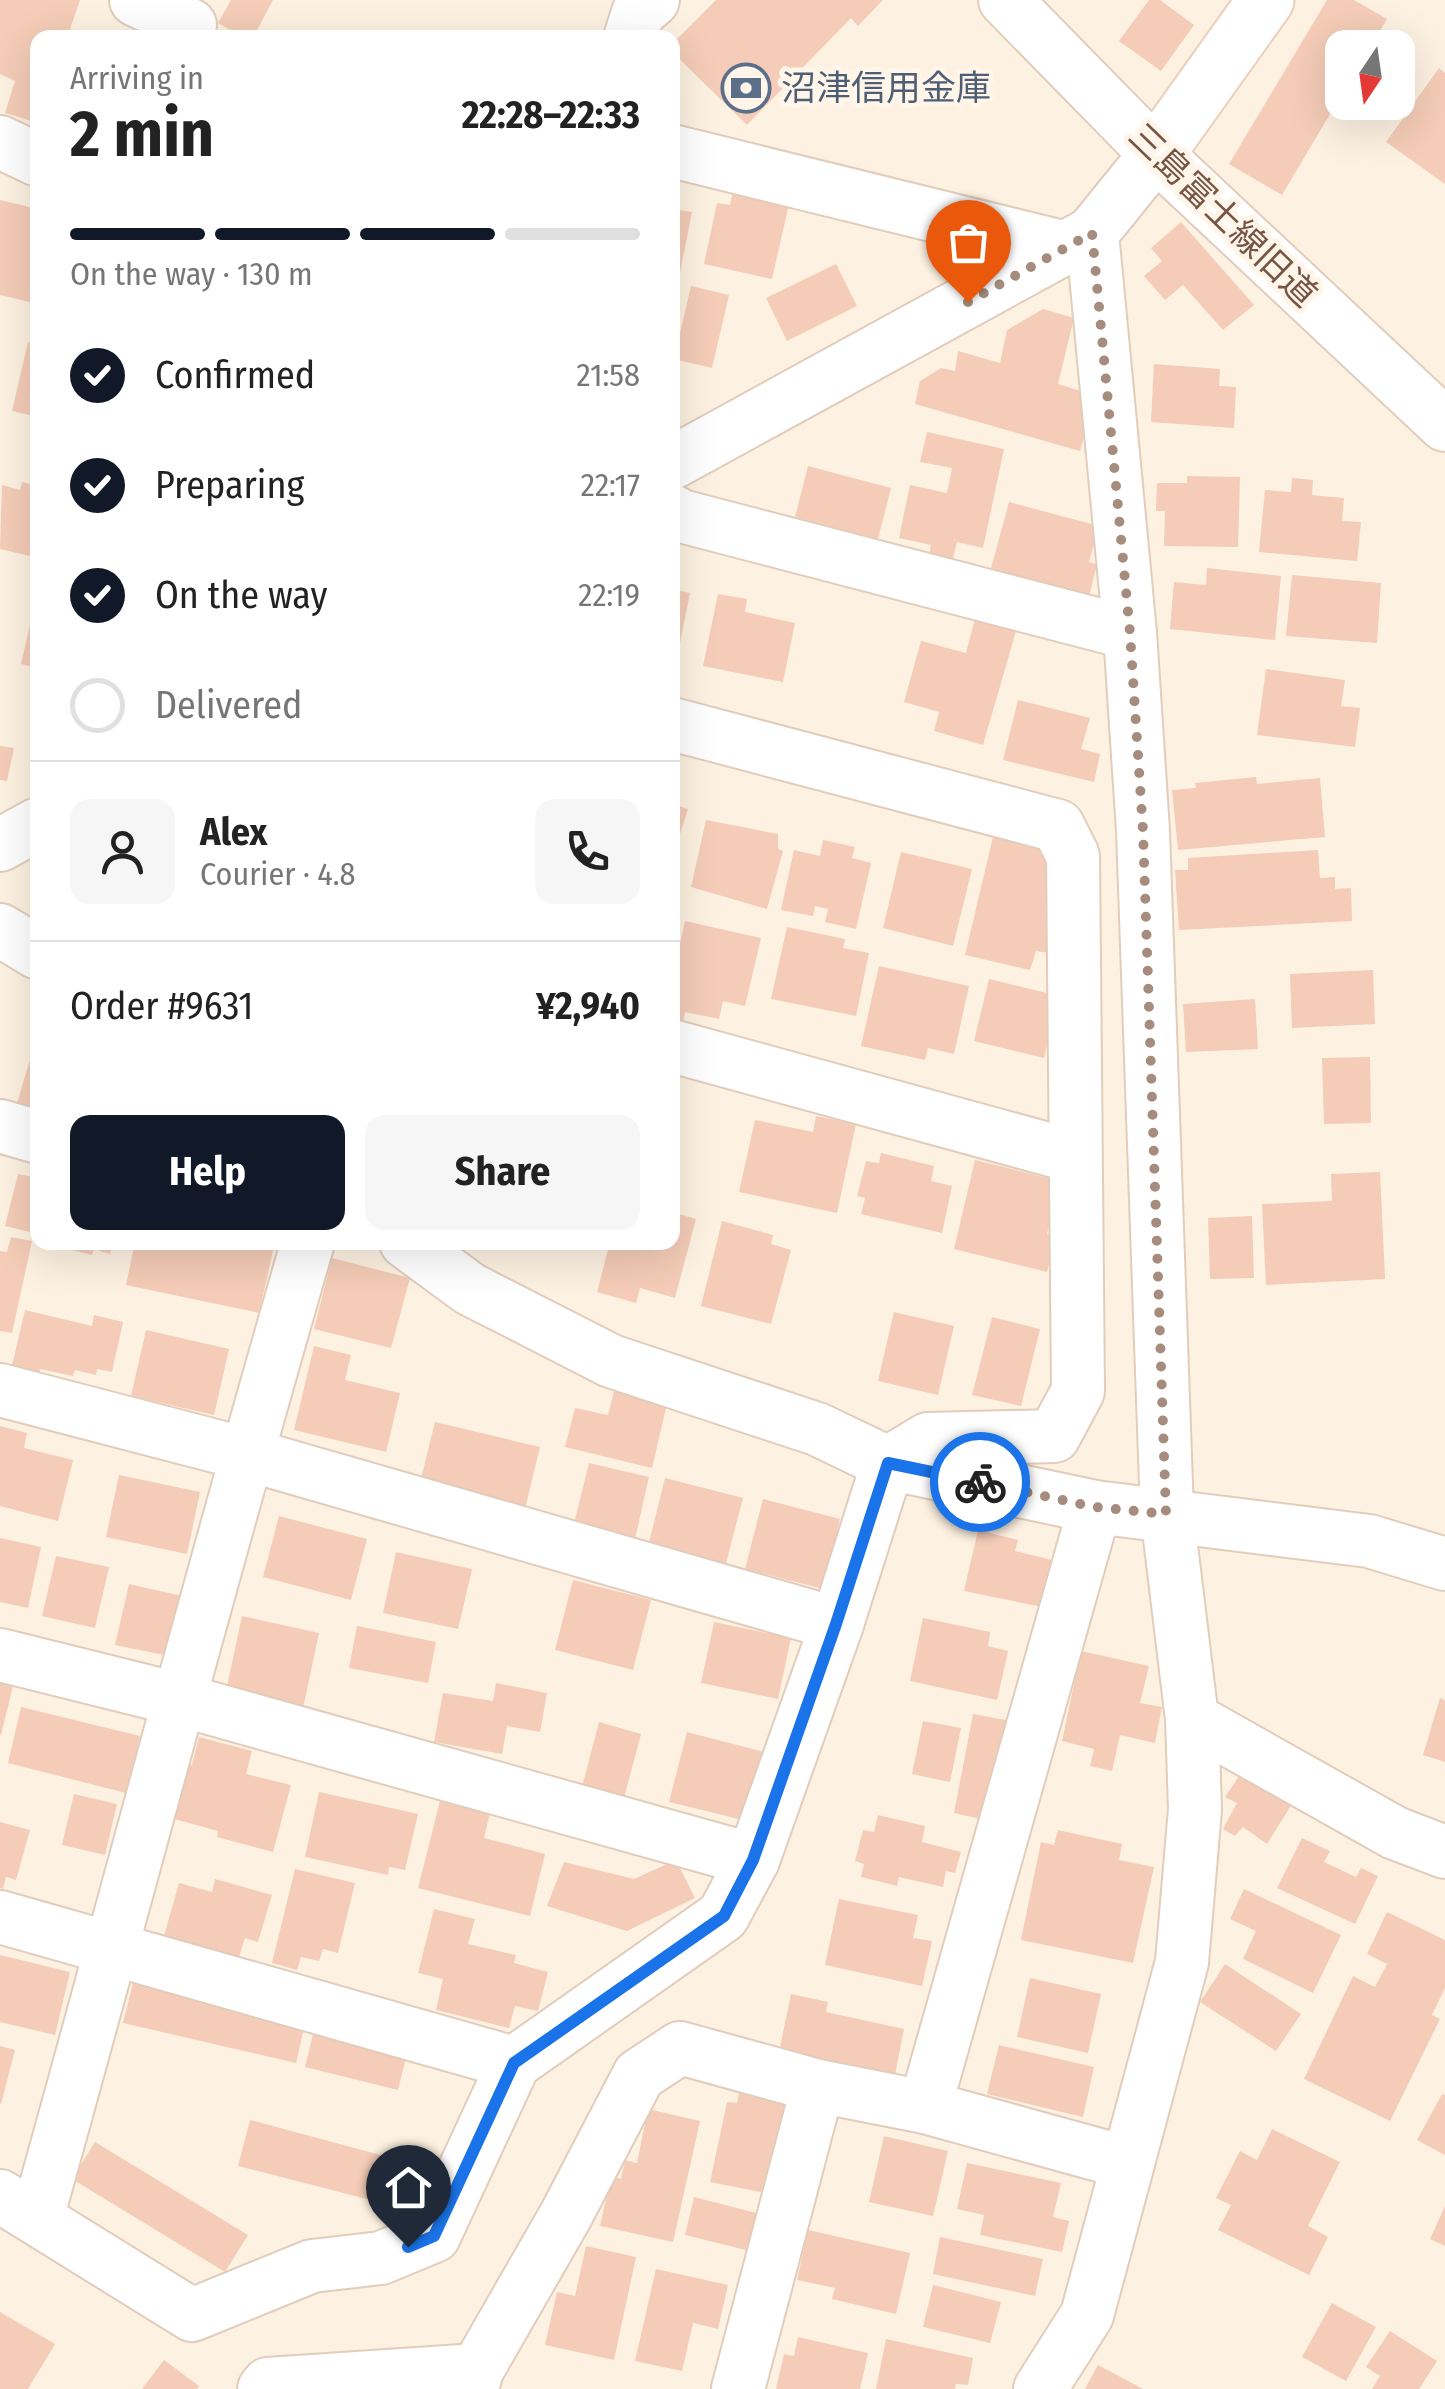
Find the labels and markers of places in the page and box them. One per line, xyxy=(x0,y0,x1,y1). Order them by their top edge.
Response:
bank icon: 沼津信用金庫 xyxy=(720,62,772,114)
place label: 沼津信用金庫 xyxy=(781,67,991,109)
pin xyxy=(926,200,1011,303)
pin xyxy=(366,2145,451,2248)

